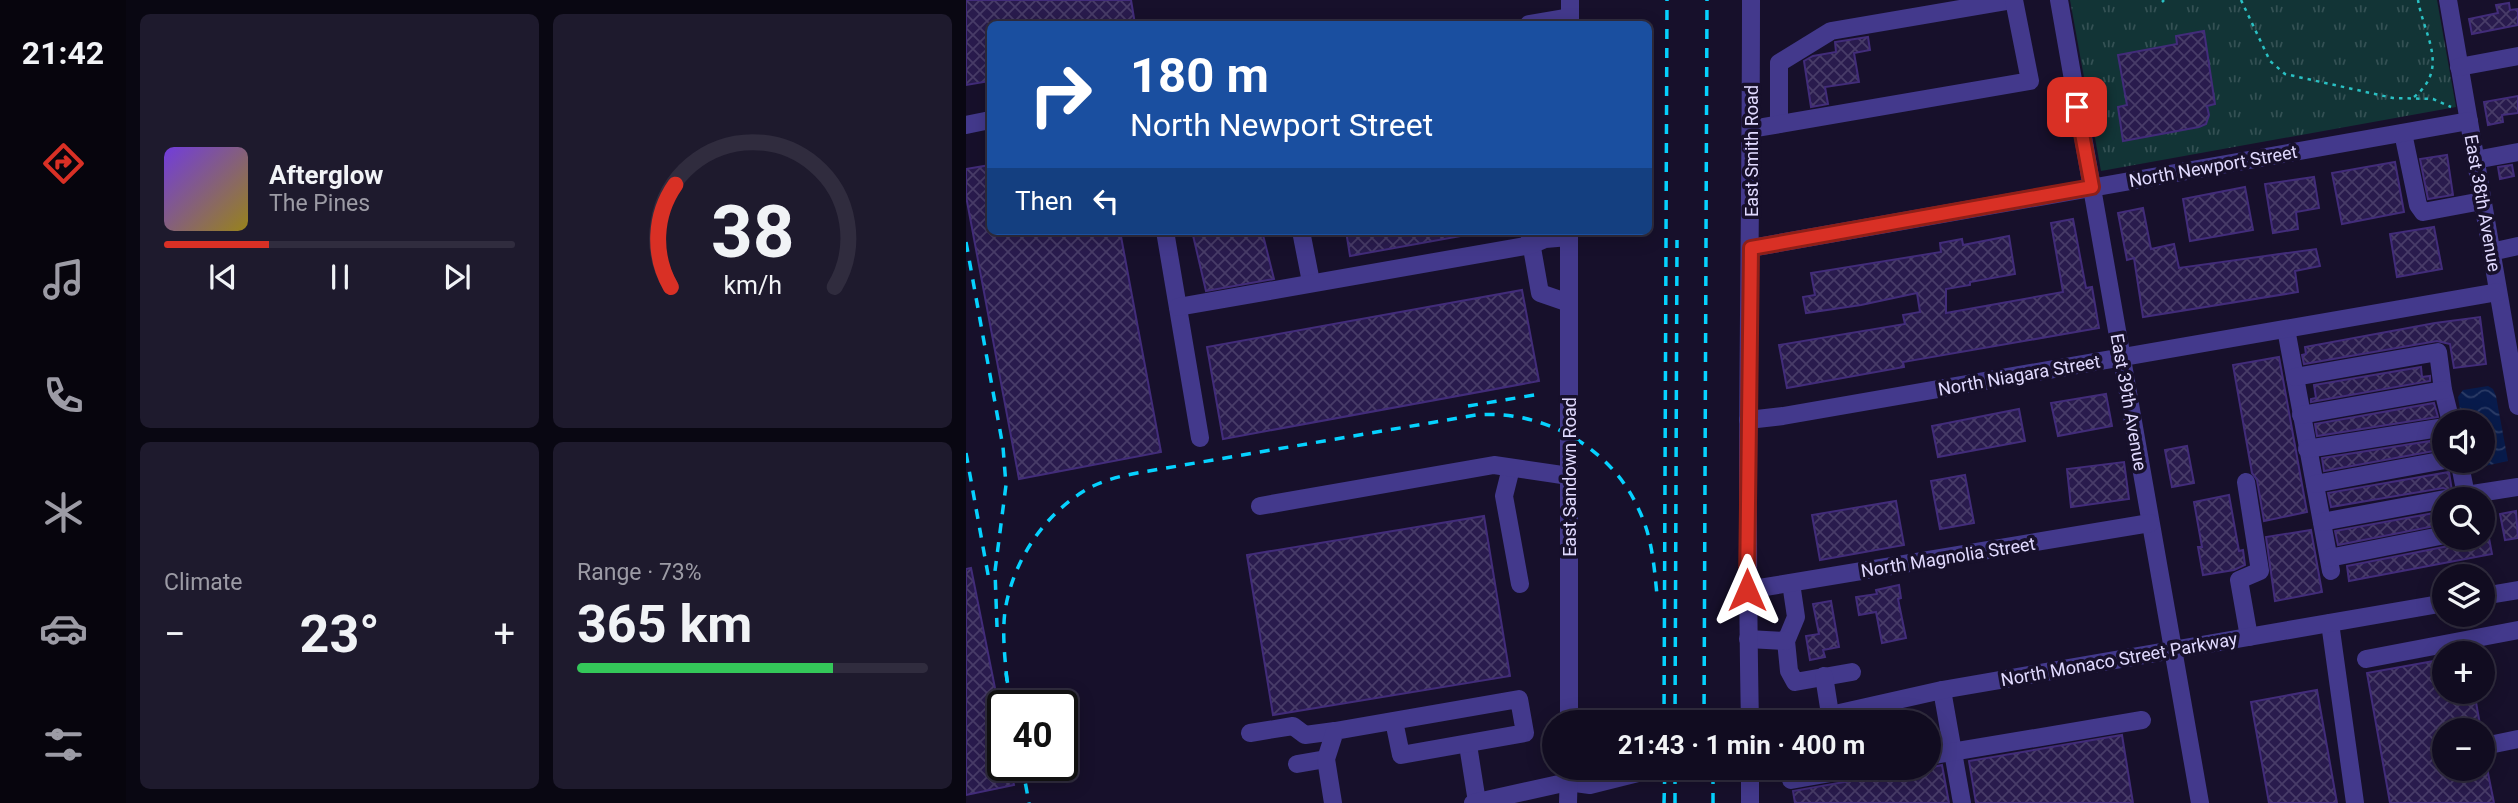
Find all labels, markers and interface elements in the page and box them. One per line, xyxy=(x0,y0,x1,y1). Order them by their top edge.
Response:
text: 21:42 xyxy=(22,34,104,72)
text: 180 m xyxy=(1130,47,1269,104)
icon: right xyxy=(1015,49,1106,140)
pin xyxy=(2047,77,2107,137)
street label: East Smith Road xyxy=(1741,85,1762,217)
icon: arrive xyxy=(2058,88,2096,126)
text: North Newport Street xyxy=(1130,106,1433,144)
street label: East 38th Avenue xyxy=(2461,133,2505,273)
icon: directions xyxy=(39,139,88,188)
street label: North Newport Street xyxy=(2127,141,2299,191)
text: Afterglow xyxy=(269,160,383,190)
icon: left xyxy=(1087,182,1125,220)
text: Then xyxy=(1015,186,1073,216)
text: The Pines xyxy=(269,190,370,217)
text: 38 xyxy=(711,190,794,276)
icon: music xyxy=(39,255,88,304)
icon: previous xyxy=(204,258,242,296)
icon: pause xyxy=(321,258,359,296)
icon: next xyxy=(438,258,476,296)
text: km/h xyxy=(723,271,782,300)
street label: East 39th Avenue xyxy=(2107,332,2151,472)
street label: North Niagara Street xyxy=(1936,350,2102,400)
icon: phone xyxy=(39,371,88,420)
street label: East Sandown Road xyxy=(1559,397,1580,557)
map controls xyxy=(2432,410,2495,781)
button: sound xyxy=(2432,410,2495,473)
button: search xyxy=(2432,487,2495,550)
icon: climate xyxy=(39,488,88,537)
street label: North Magnolia Street xyxy=(1859,533,2037,581)
position arrow xyxy=(1710,553,1784,627)
text: Range · 73% xyxy=(577,559,702,586)
button: layers xyxy=(2432,564,2495,627)
text: Climate xyxy=(164,569,243,596)
text: 365 km xyxy=(577,594,752,655)
icon: car xyxy=(39,604,88,653)
text: 23° xyxy=(300,604,380,665)
text: − xyxy=(164,612,186,656)
text: + xyxy=(493,612,515,656)
street label: North Monaco Street Parkway xyxy=(1999,628,2239,690)
button: + xyxy=(2432,641,2495,704)
speed limit sign: 40 xyxy=(987,690,1078,781)
button: − xyxy=(2432,718,2495,781)
icon: filters xyxy=(39,720,88,769)
text: 21:43 · 1 min · 400 m xyxy=(1618,730,1865,760)

